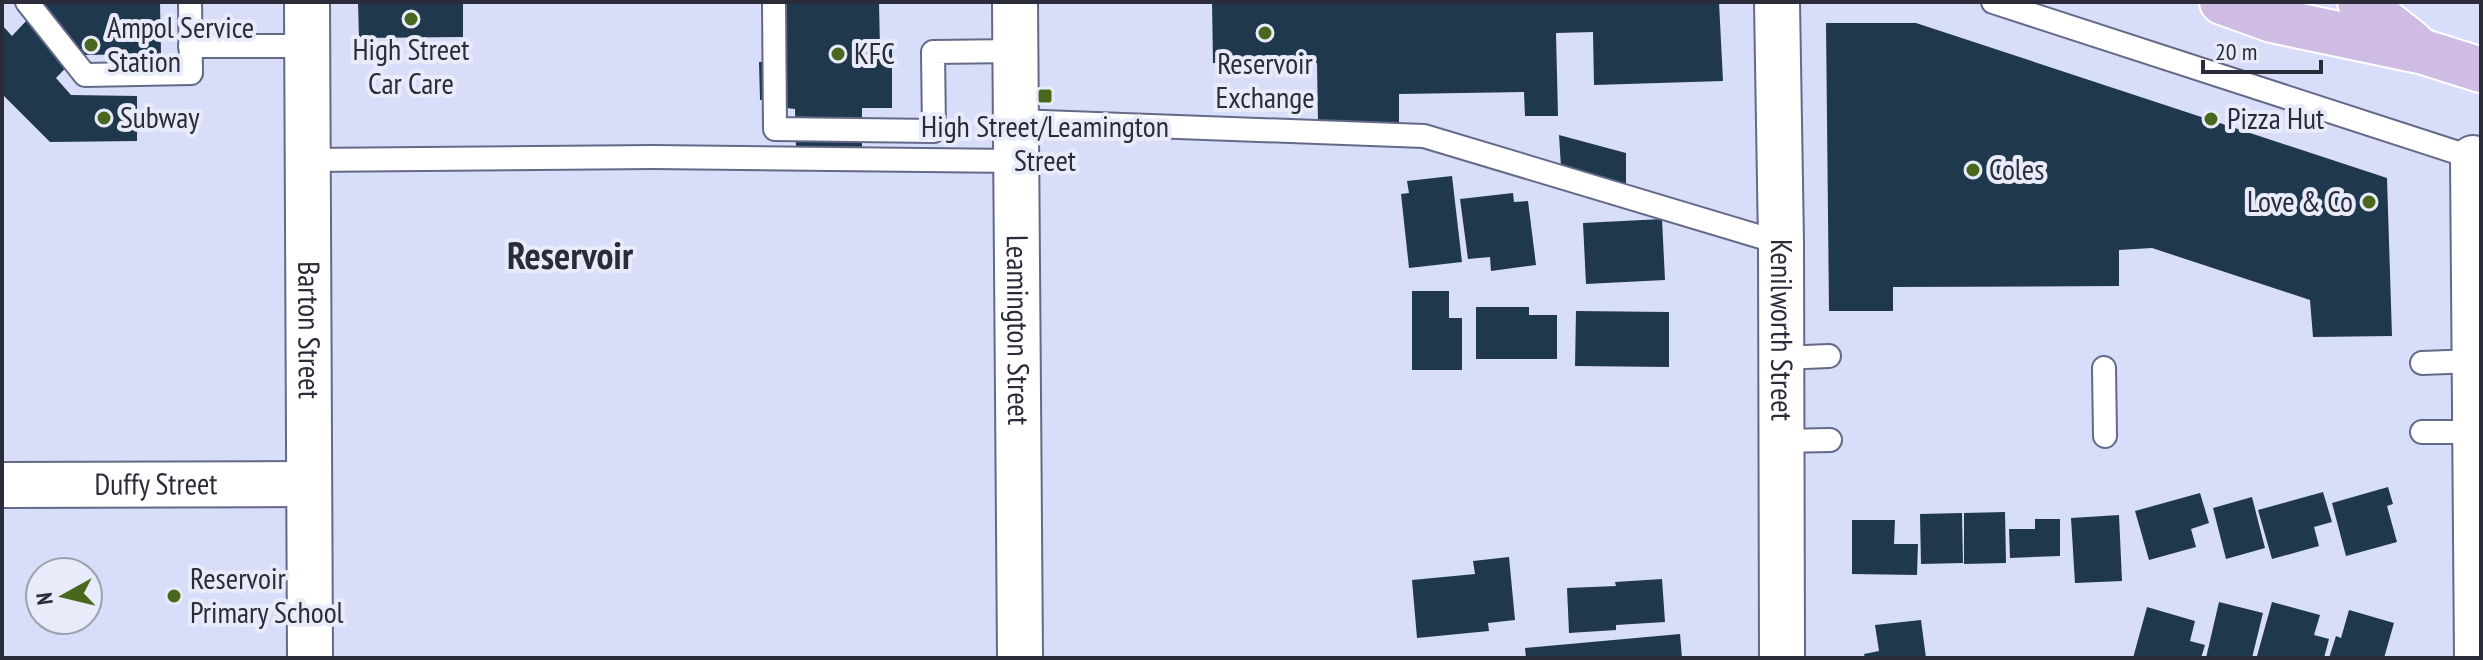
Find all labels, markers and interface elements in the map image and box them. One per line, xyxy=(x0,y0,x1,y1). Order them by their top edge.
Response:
place label: Ampol Service Station xyxy=(107,7,254,80)
marker: High Street Car Care xyxy=(402,10,420,28)
marker: Reservoir Exchange xyxy=(1256,24,1274,42)
scale bar xyxy=(2203,24,2321,74)
place label: High Street Car Care xyxy=(352,29,470,102)
place label: KFC xyxy=(854,33,895,72)
marker: Ampol Service Station xyxy=(82,36,100,54)
text: 20 m xyxy=(2215,36,2257,67)
place label: Reservoir Exchange xyxy=(1215,43,1315,116)
marker: KFC xyxy=(829,45,847,63)
marker: High Street/Leamington Street xyxy=(1036,87,1054,105)
place label: Subway xyxy=(120,97,200,136)
place label: Pizza Hut xyxy=(2227,98,2325,137)
place label: High Street/Leamington Street xyxy=(921,106,1169,179)
marker: Subway xyxy=(95,109,113,127)
marker: Pizza Hut xyxy=(2202,110,2220,128)
place label: Coles xyxy=(1989,149,2044,188)
marker: Coles xyxy=(1964,161,1982,179)
place label: Love & Co xyxy=(2247,181,2353,220)
marker: Love & Co xyxy=(2360,193,2378,211)
district label: Reservoir xyxy=(507,230,634,279)
street label: Leamington Street xyxy=(999,235,1039,426)
street label: Kenilworth Street xyxy=(1763,239,1802,422)
street label: Barton Street xyxy=(290,261,330,400)
street label: Duffy Street xyxy=(94,463,218,503)
north arrow xyxy=(24,556,104,636)
place label: Reservoir Primary School xyxy=(190,558,344,631)
marker: Reservoir Primary School xyxy=(165,587,183,605)
text: N xyxy=(30,591,59,607)

